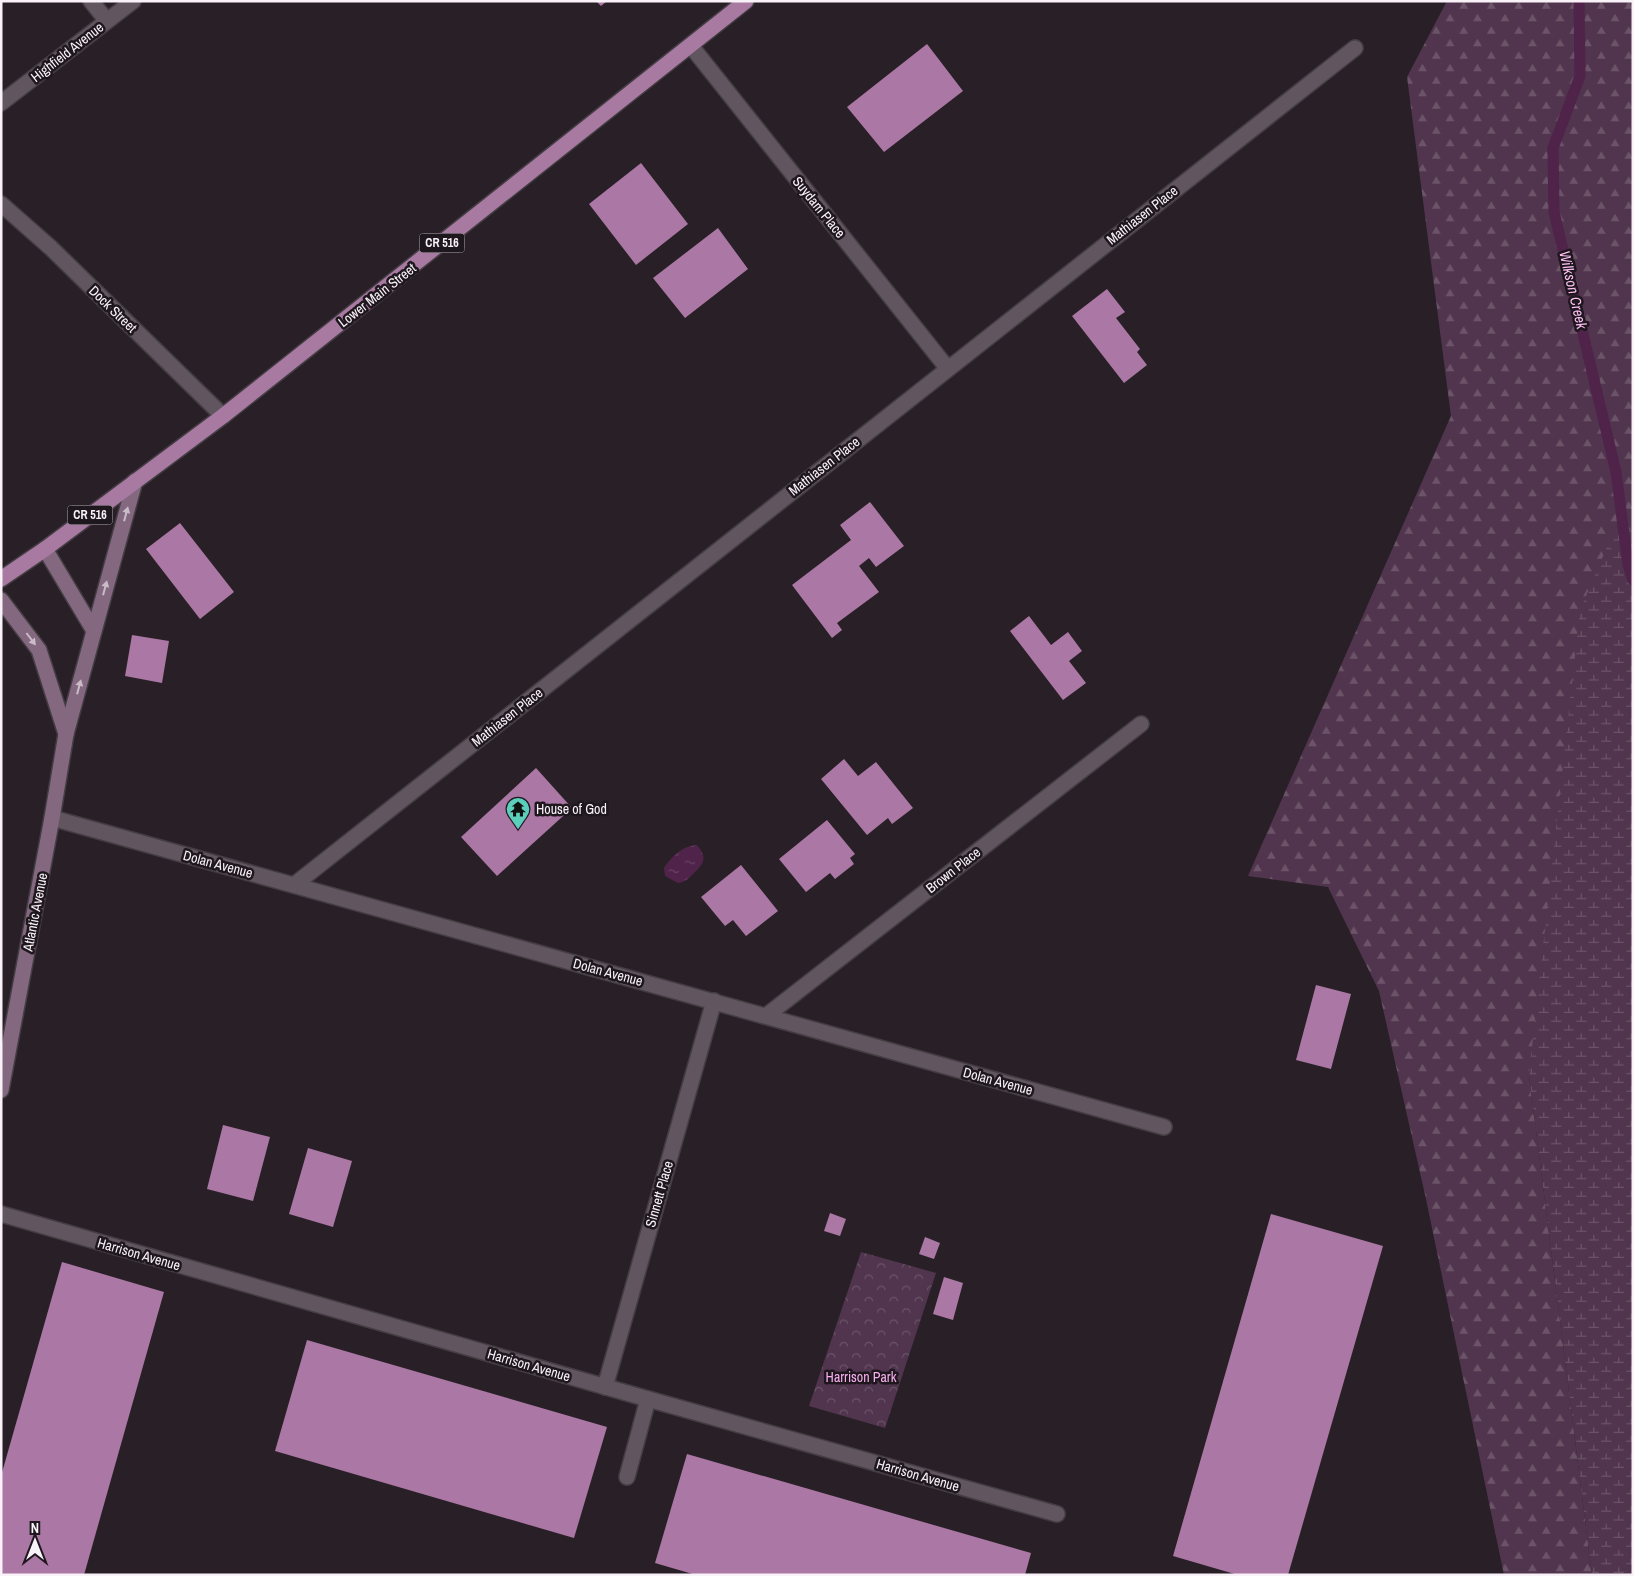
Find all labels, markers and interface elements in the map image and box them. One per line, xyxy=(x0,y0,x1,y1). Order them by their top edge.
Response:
street label: Highfield Avenue xyxy=(27,18,107,86)
street label: Suydam Place xyxy=(789,173,849,241)
street label: Mathiasen Place xyxy=(1103,182,1181,248)
road number: CR 516 xyxy=(420,234,464,252)
water label: Wilkson Creek xyxy=(1554,249,1593,332)
street label: Lower Main Street xyxy=(334,259,420,331)
street label: Dock Street xyxy=(85,282,141,336)
street label: Mathiasen Place xyxy=(785,433,863,499)
road number: CR 516 xyxy=(68,506,112,524)
one-way arrow xyxy=(122,506,130,521)
one-way arrow xyxy=(101,581,109,596)
one-way arrow xyxy=(26,632,36,646)
one-way arrow xyxy=(75,679,83,694)
street label: Mathiasen Place xyxy=(468,684,546,750)
temple icon: House of God xyxy=(505,796,531,830)
place label: House of God xyxy=(536,800,607,818)
street label: Brown Place xyxy=(922,843,984,897)
street label: Dolan Avenue xyxy=(181,846,255,882)
street label: Atlantic Avenue xyxy=(18,871,51,954)
street label: Dolan Avenue xyxy=(571,954,645,990)
street label: Dolan Avenue xyxy=(961,1063,1035,1099)
street label: Sinnett Place xyxy=(641,1159,677,1229)
street label: Harrison Avenue xyxy=(96,1234,182,1274)
street label: Harrison Avenue xyxy=(486,1345,572,1385)
park label: Harrison Park xyxy=(826,1368,897,1386)
street label: Harrison Avenue xyxy=(875,1455,961,1495)
north arrow xyxy=(10,1516,60,1566)
text: N xyxy=(31,1519,39,1537)

